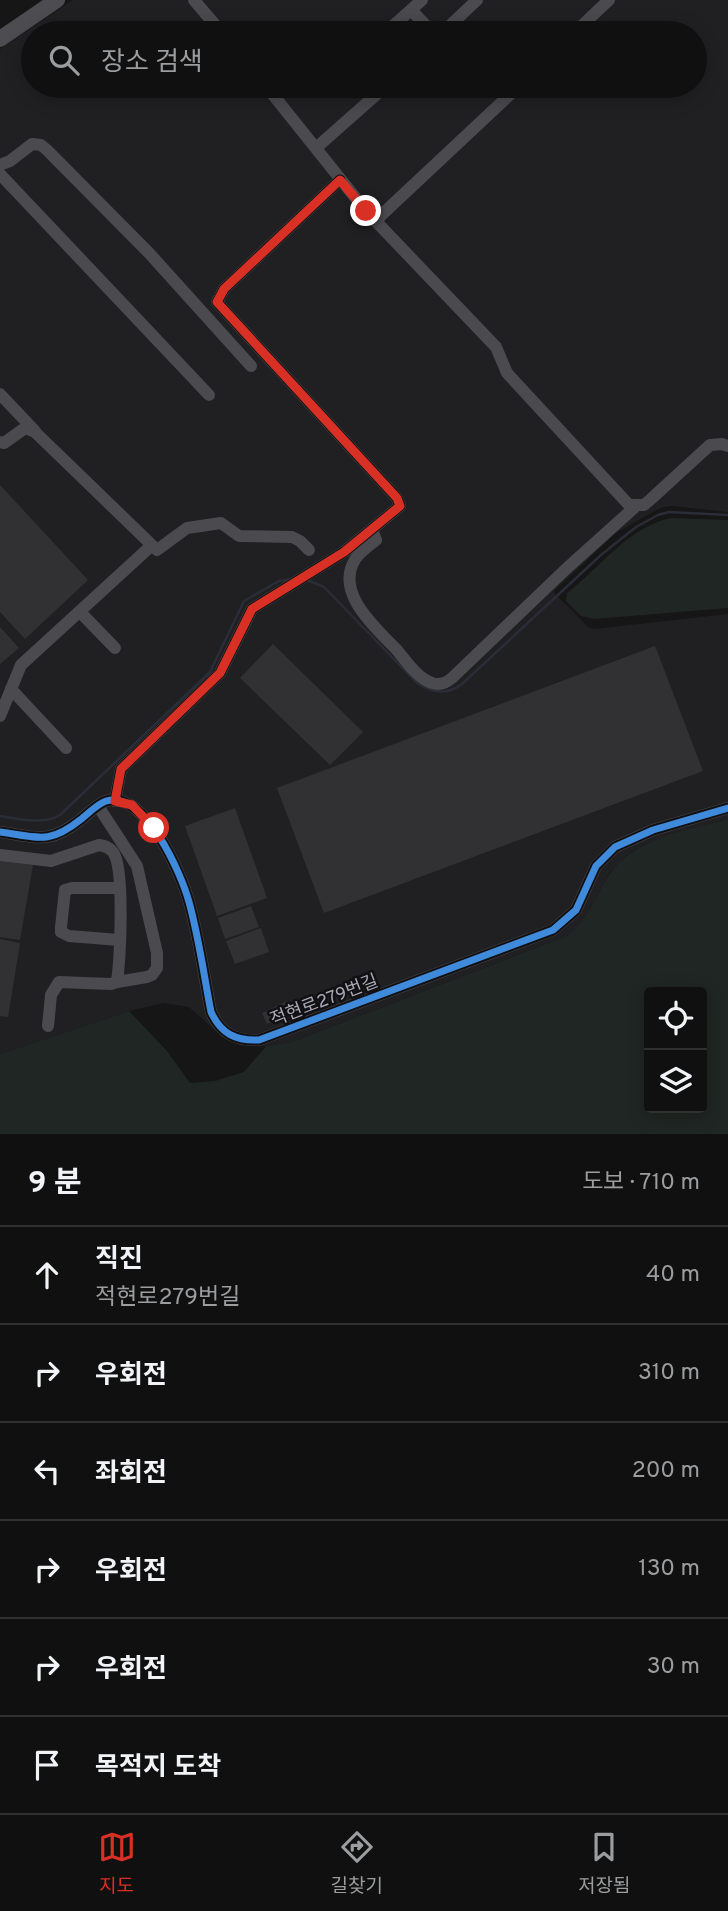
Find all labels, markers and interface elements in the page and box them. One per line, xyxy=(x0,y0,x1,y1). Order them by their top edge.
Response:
search box xyxy=(21,21,707,98)
icon: search xyxy=(45,41,83,79)
text: 장소 검색 xyxy=(101,47,203,80)
route end xyxy=(350,195,381,226)
route start xyxy=(138,812,169,843)
street label: 적현로279번길 xyxy=(267,970,382,1033)
map controls xyxy=(644,987,707,1113)
button: locate xyxy=(644,987,707,1050)
button: layers xyxy=(644,1050,707,1113)
text: 9 분 xyxy=(28,1166,82,1203)
text: 도보 · 710 m xyxy=(582,1169,700,1198)
text: 직진 xyxy=(95,1244,143,1277)
icon: ahead xyxy=(28,1256,66,1294)
text: 40 m xyxy=(646,1261,700,1290)
text: 적현로279번길 xyxy=(95,1284,240,1313)
icon: right xyxy=(28,1354,66,1392)
text: 310 m xyxy=(638,1359,700,1388)
text: 우회전 xyxy=(95,1360,167,1393)
icon: left xyxy=(28,1452,66,1490)
text: 200 m xyxy=(632,1457,700,1486)
text: 좌회전 xyxy=(95,1458,167,1491)
icon: right xyxy=(28,1550,66,1588)
text: 130 m xyxy=(638,1555,700,1584)
text: 우회전 xyxy=(95,1556,167,1589)
icon: right xyxy=(28,1648,66,1686)
text: 30 m xyxy=(647,1653,700,1682)
text: 우회전 xyxy=(95,1654,167,1687)
icon: arrive xyxy=(28,1746,66,1784)
text: 목적지 도착 xyxy=(95,1752,221,1785)
tab: 지도 xyxy=(98,1828,136,1899)
tab: 길찾기 xyxy=(331,1828,383,1899)
tab: 저장됨 xyxy=(578,1828,630,1899)

